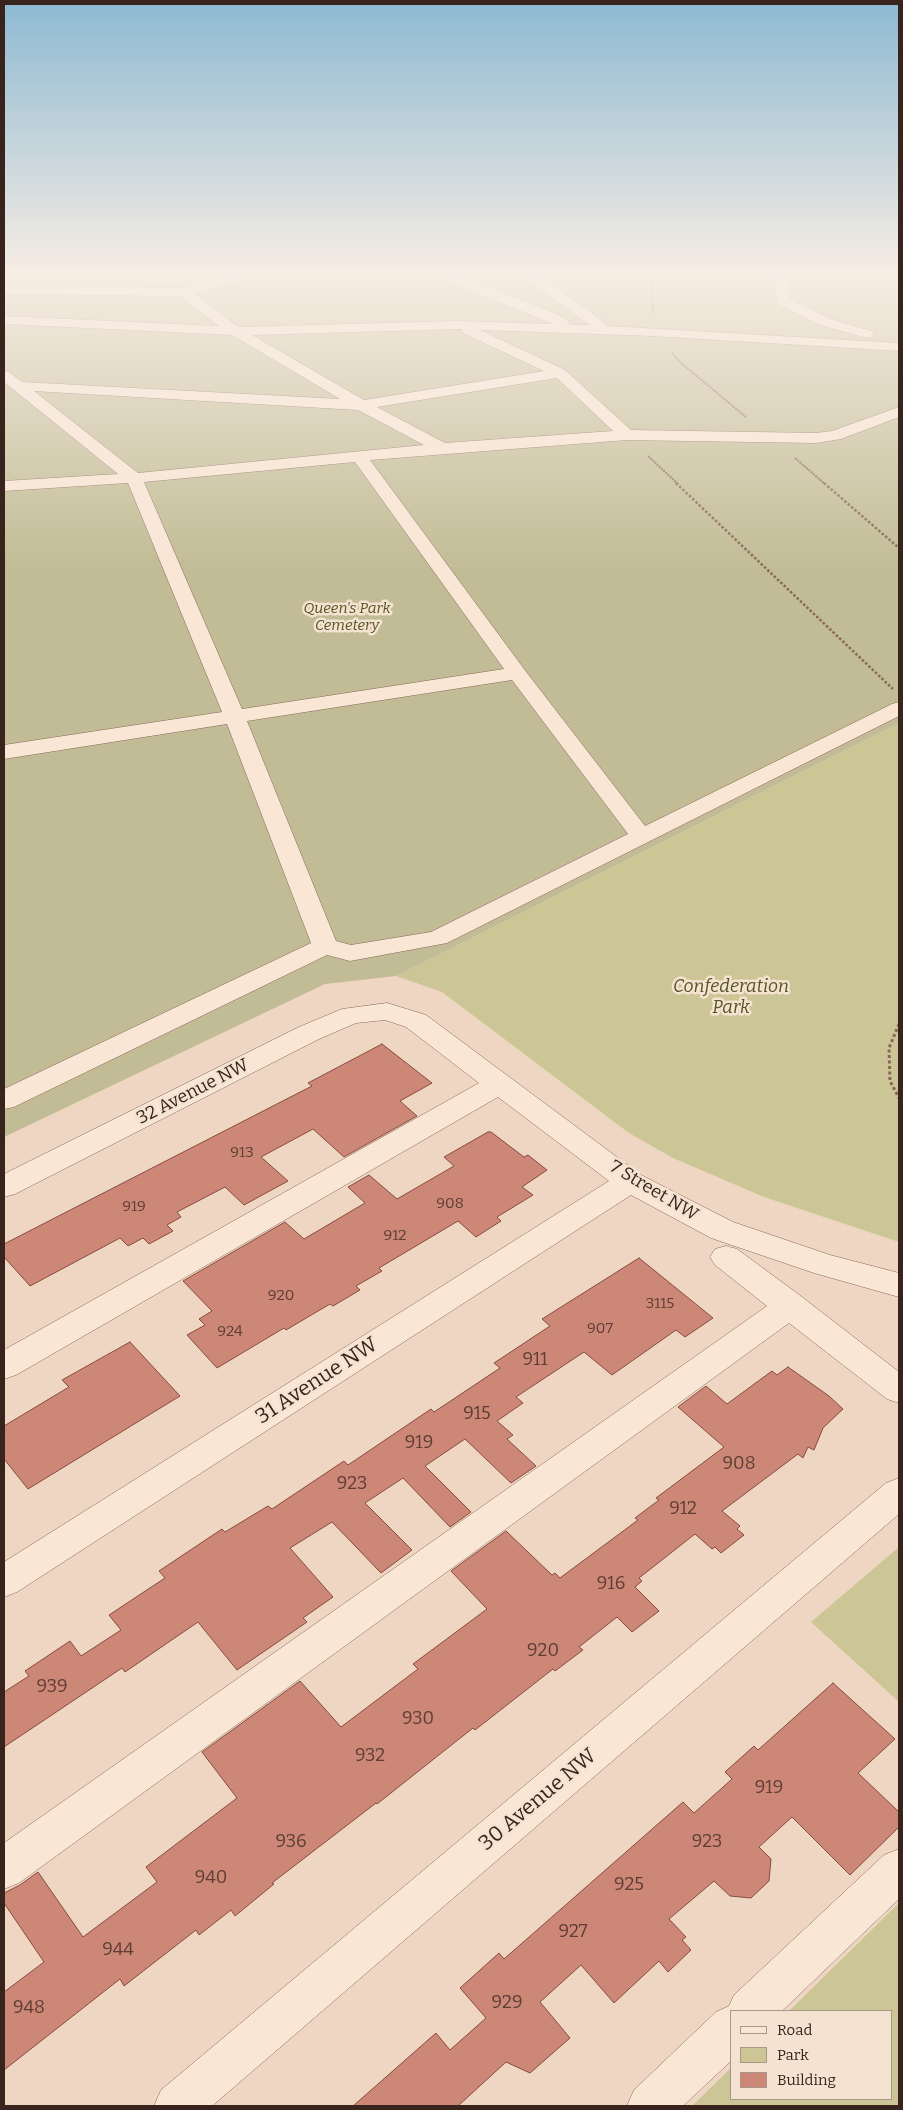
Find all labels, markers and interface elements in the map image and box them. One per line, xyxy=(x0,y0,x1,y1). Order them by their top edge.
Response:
park label: Queen's Park Cemetery xyxy=(303,600,391,635)
park label: Confederation Park xyxy=(673,976,789,1019)
street label: 32 Avenue NW xyxy=(133,1055,253,1129)
house number: 913 xyxy=(230,1144,254,1162)
street label: 7 Street NW xyxy=(606,1156,702,1226)
house number: 908 xyxy=(436,1195,464,1213)
house number: 919 xyxy=(122,1198,146,1216)
house number: 912 xyxy=(383,1227,407,1245)
house number: 920 xyxy=(268,1287,294,1305)
house number: 3115 xyxy=(646,1295,674,1313)
house number: 907 xyxy=(587,1320,613,1338)
house number: 924 xyxy=(217,1323,243,1341)
street label: 31 Avenue NW xyxy=(251,1332,383,1430)
house number: 911 xyxy=(522,1349,548,1371)
house number: 915 xyxy=(463,1403,491,1425)
house number: 919 xyxy=(405,1432,433,1454)
house number: 908 xyxy=(723,1453,755,1475)
house number: 923 xyxy=(337,1473,367,1495)
house number: 912 xyxy=(669,1498,697,1520)
house number: 916 xyxy=(597,1573,625,1595)
house number: 920 xyxy=(527,1640,559,1662)
house number: 939 xyxy=(37,1676,67,1698)
house number: 930 xyxy=(402,1708,434,1730)
street label: 30 Avenue NW xyxy=(474,1744,602,1856)
house number: 932 xyxy=(355,1745,385,1767)
house number: 919 xyxy=(755,1777,783,1799)
house number: 936 xyxy=(275,1831,307,1853)
house number: 923 xyxy=(692,1831,722,1853)
house number: 940 xyxy=(195,1867,227,1889)
house number: 925 xyxy=(614,1874,644,1896)
house number: 927 xyxy=(558,1921,588,1943)
house number: 944 xyxy=(102,1939,134,1961)
house number: 929 xyxy=(492,1992,522,2014)
house number: 948 xyxy=(13,1997,45,2019)
legend xyxy=(730,2010,893,2100)
text: Road xyxy=(777,2021,812,2039)
text: Park xyxy=(777,2046,809,2064)
text: Building xyxy=(777,2071,836,2089)

